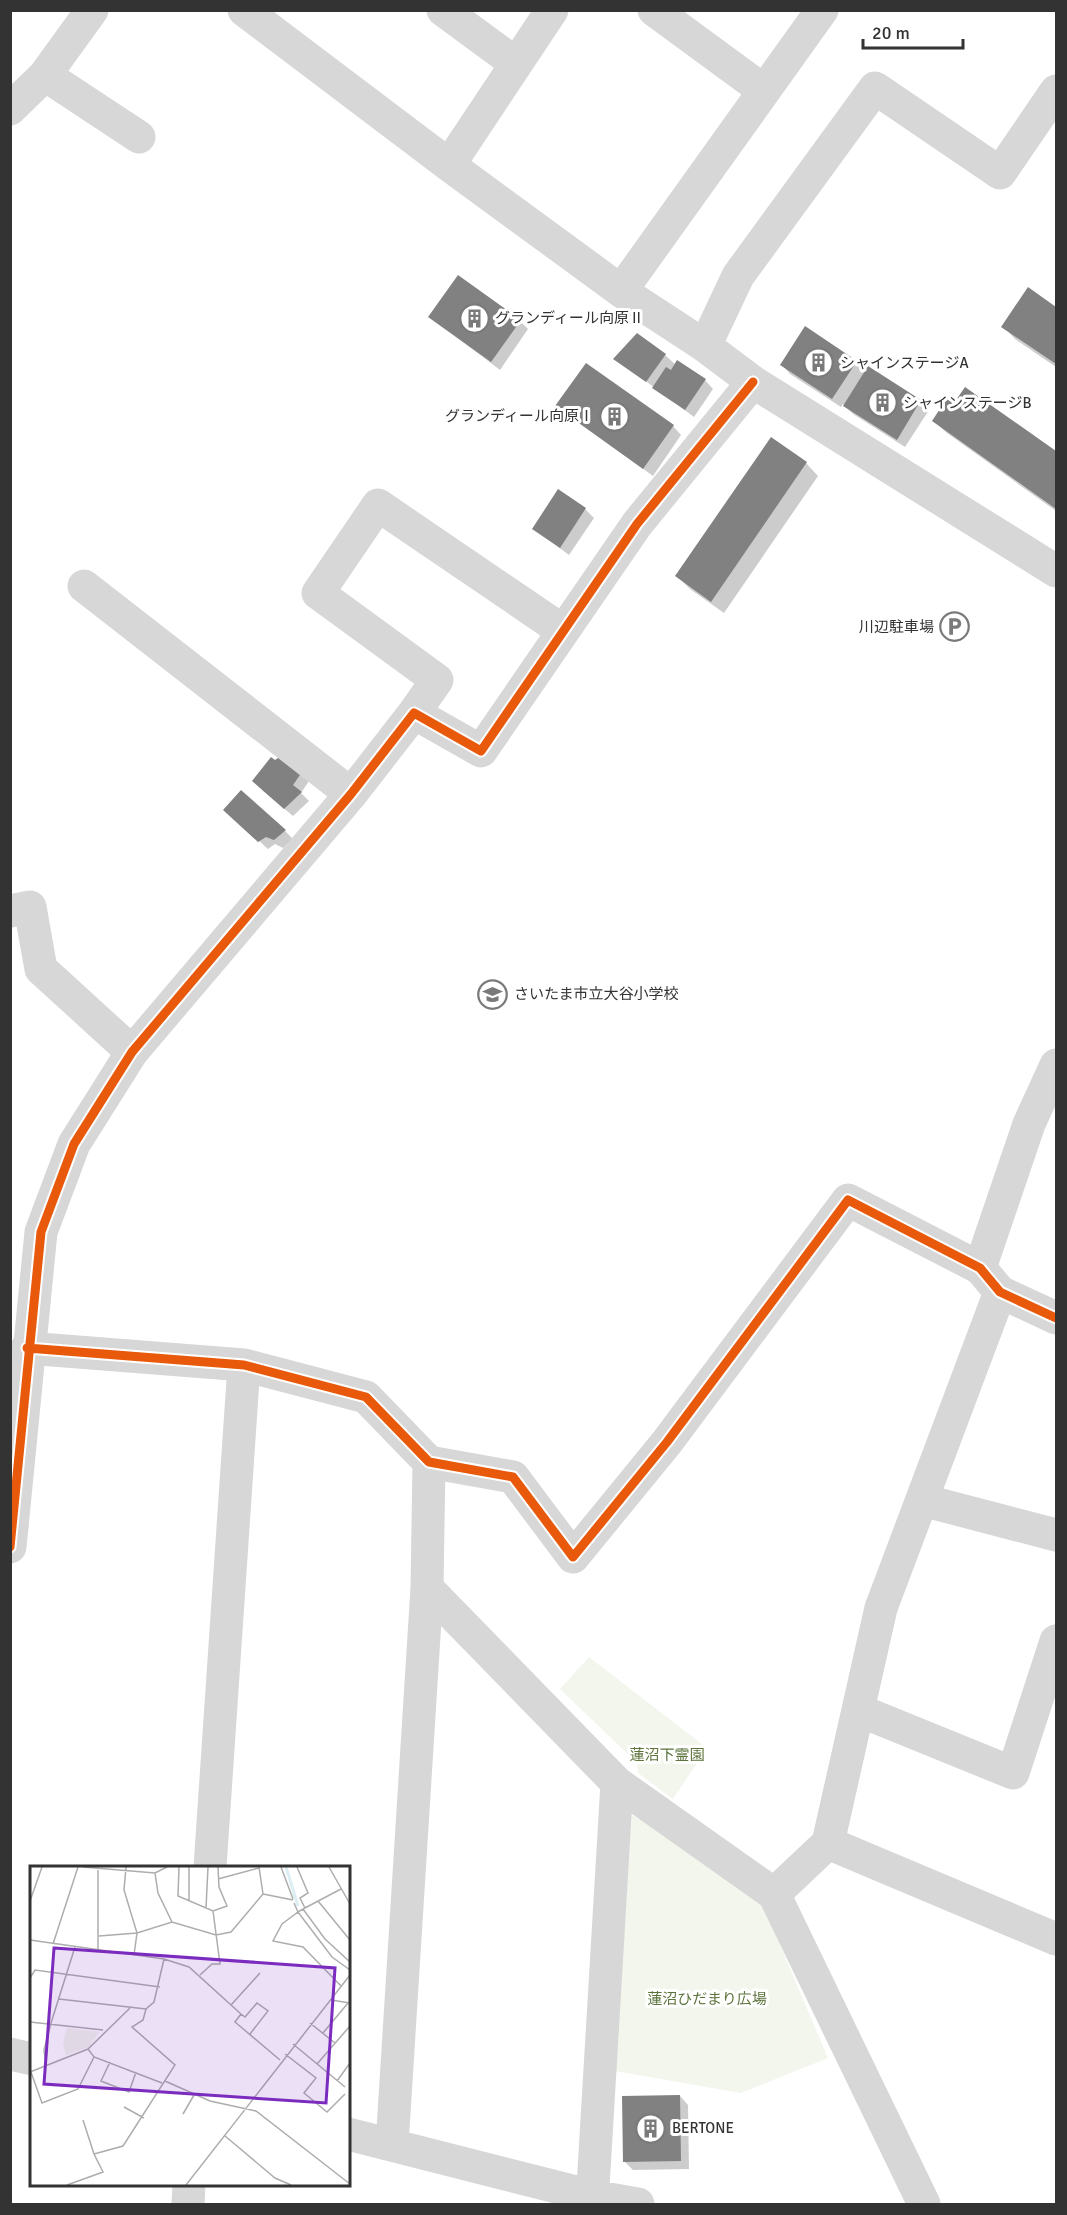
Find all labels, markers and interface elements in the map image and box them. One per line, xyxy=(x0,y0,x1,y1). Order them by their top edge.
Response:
scale bar xyxy=(863,12,964,50)
text: 20 m xyxy=(872,22,910,44)
building icon: グランディール向原Ⅱ xyxy=(458,302,490,334)
place label: グランディール向原Ⅱ xyxy=(495,309,644,327)
building icon: シャインステージA xyxy=(803,347,835,379)
place label: シャインステージA xyxy=(840,354,969,372)
building icon: シャインステージB xyxy=(866,387,898,419)
place label: シャインステージB xyxy=(903,394,1031,412)
building icon: グランディール向原Ⅰ xyxy=(599,400,631,432)
place label: グランディール向原Ⅰ xyxy=(445,407,594,425)
parking icon: 川辺駐車場 xyxy=(939,611,971,643)
place label: 川辺駐車場 xyxy=(859,618,934,636)
school or university icon: さいたま市立大谷小学校 xyxy=(477,978,509,1010)
place label: さいたま市立大谷小学校 xyxy=(514,985,679,1003)
park label: 蓮沼下霊園 xyxy=(629,1746,705,1764)
inset map xyxy=(30,1866,350,2185)
park label: 蓮沼ひだまり広場 xyxy=(647,1990,767,2008)
building icon: BERTONE xyxy=(635,2112,667,2144)
place label: BERTONE xyxy=(672,2119,734,2137)

